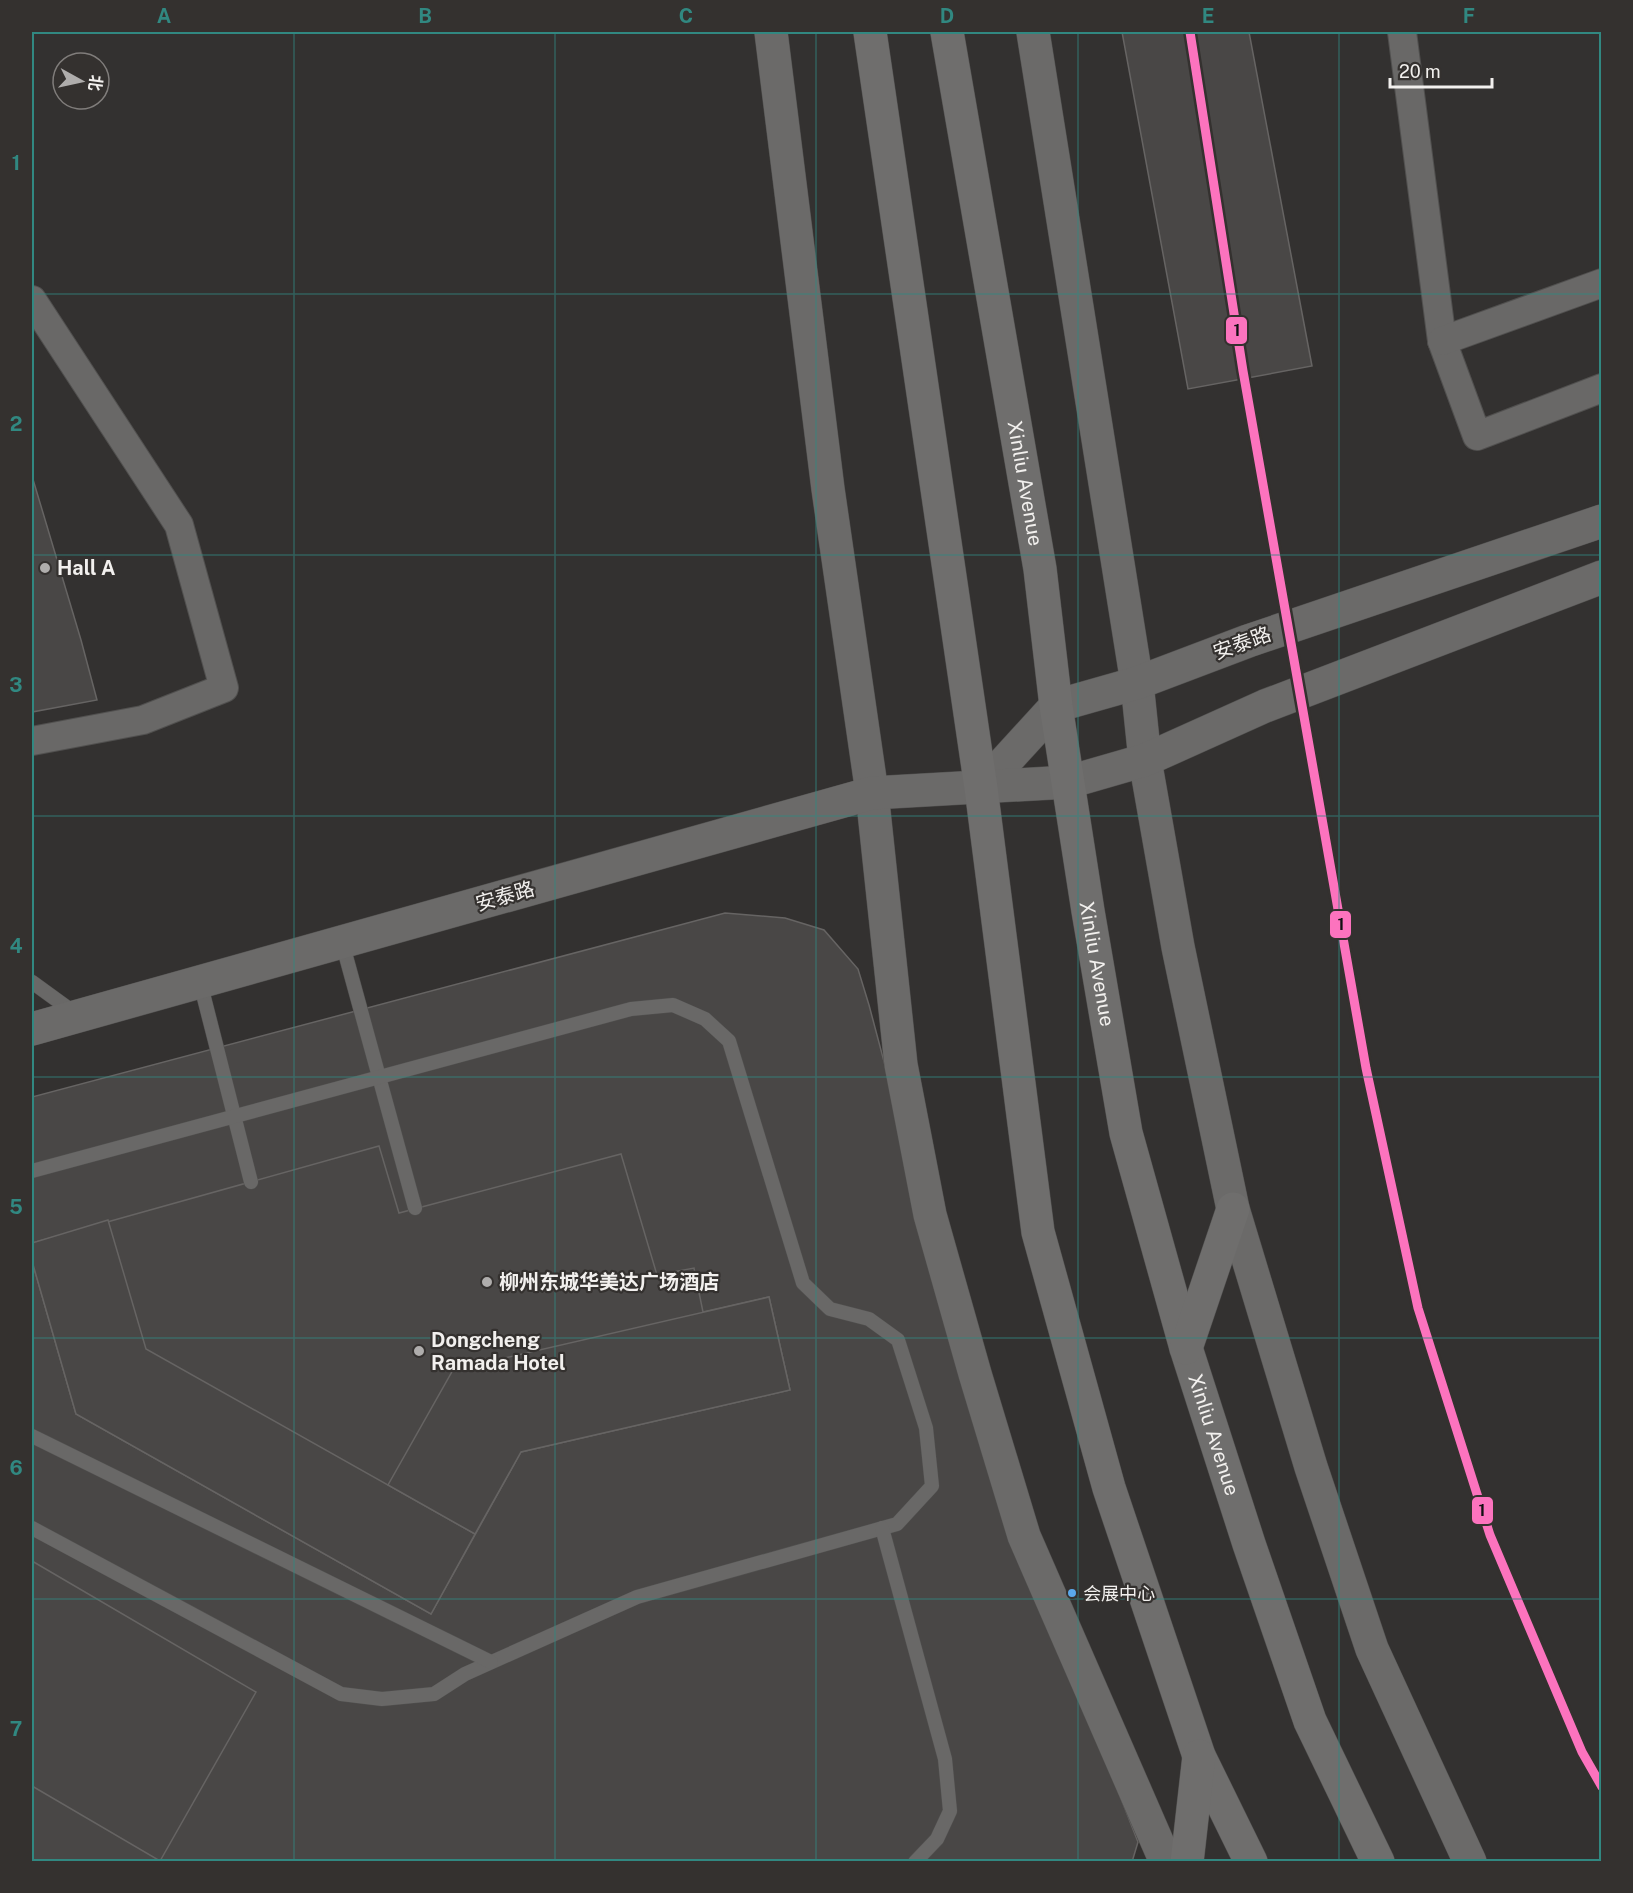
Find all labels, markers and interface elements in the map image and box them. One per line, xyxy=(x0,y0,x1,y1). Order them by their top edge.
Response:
text: A xyxy=(157,4,171,28)
text: B xyxy=(418,4,432,28)
text: C xyxy=(679,4,693,28)
text: D xyxy=(940,4,954,28)
text: E xyxy=(1202,4,1214,28)
text: F xyxy=(1463,4,1475,28)
north arrow xyxy=(51,51,111,111)
scale bar xyxy=(1390,51,1492,89)
text: 20 m xyxy=(1399,61,1441,82)
text: 北 xyxy=(85,74,106,92)
text: 1 xyxy=(12,151,20,175)
line badge: 1 xyxy=(1225,316,1248,345)
text: 1 xyxy=(1234,321,1240,340)
text: 2 xyxy=(10,412,22,436)
street label: Xinliu Avenue xyxy=(1003,419,1048,548)
place label: Hall A xyxy=(57,556,116,580)
marker: Hall A xyxy=(38,561,52,575)
street label: 安泰路 xyxy=(1210,621,1274,665)
text: 3 xyxy=(9,673,23,697)
street label: 安泰路 xyxy=(473,876,537,916)
street label: Xinliu Avenue xyxy=(1075,900,1120,1028)
line badge: 1 xyxy=(1329,910,1352,939)
text: 1 xyxy=(1338,915,1344,934)
text: 4 xyxy=(9,934,23,958)
text: 5 xyxy=(9,1195,23,1219)
place label: 柳州东城华美达广场酒店 xyxy=(499,1270,719,1294)
marker: 柳州东城华美达广场酒店 xyxy=(480,1275,494,1289)
place label: Dongcheng Ramada Hotel xyxy=(431,1328,566,1375)
marker: Dongcheng Ramada Hotel xyxy=(412,1344,426,1358)
street label: Xinliu Avenue xyxy=(1183,1371,1245,1499)
text: 6 xyxy=(9,1456,23,1480)
line badge: 1 xyxy=(1471,1496,1494,1525)
text: 1 xyxy=(1479,1501,1485,1520)
place label: 会展中心 xyxy=(1083,1583,1155,1604)
marker: 会展中心 xyxy=(1066,1587,1078,1599)
text: 7 xyxy=(10,1717,22,1741)

